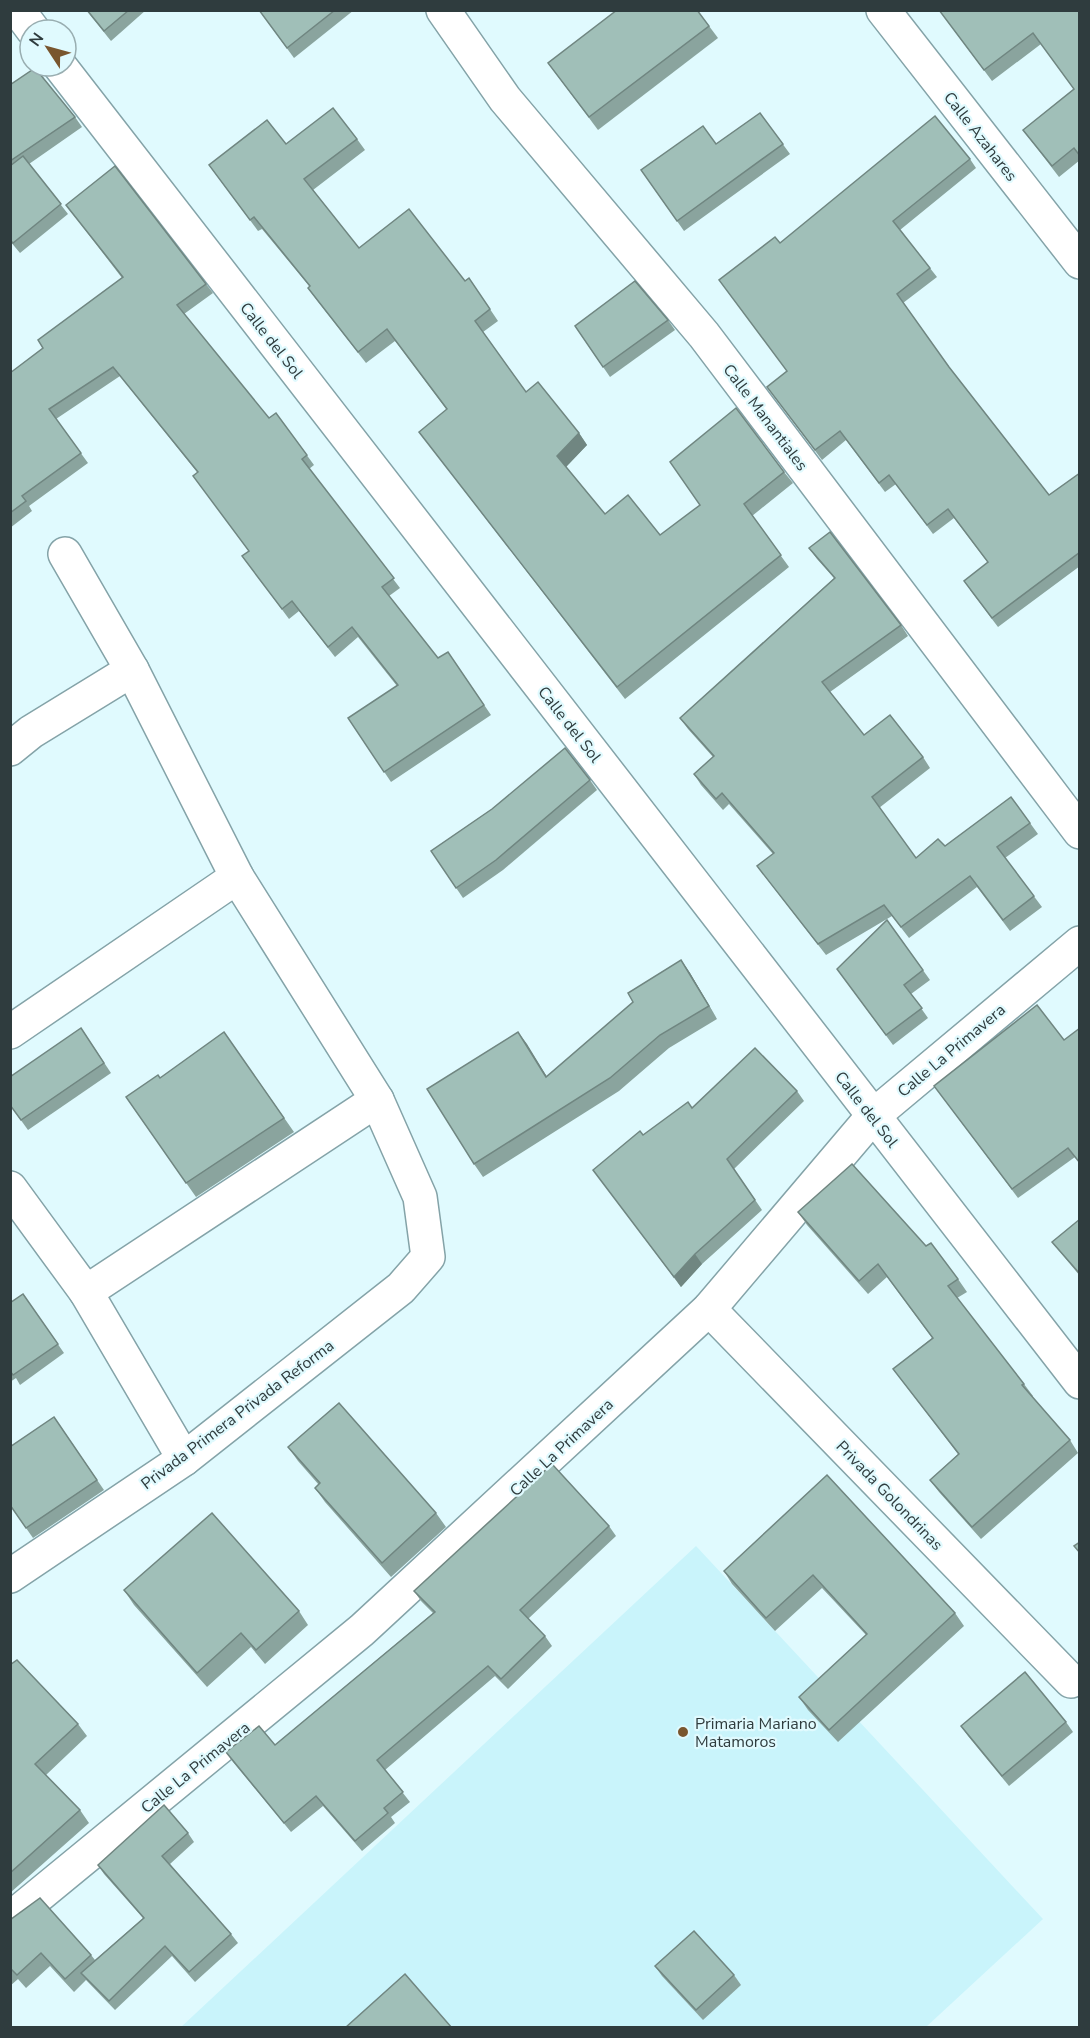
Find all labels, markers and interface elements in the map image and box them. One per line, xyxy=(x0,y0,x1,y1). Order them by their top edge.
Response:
north arrow xyxy=(18,18,78,78)
text: N xyxy=(24,28,49,51)
street label: Calle Azahares xyxy=(938,87,1022,186)
street label: Calle del Sol xyxy=(234,298,308,384)
street label: Calle Manantiales xyxy=(718,360,813,476)
street label: Calle del Sol xyxy=(532,682,606,768)
street label: Calle La Primavera xyxy=(893,999,1010,1102)
street label: Calle del Sol xyxy=(829,1067,903,1153)
street label: Privada Primera Privada Reforma xyxy=(137,1335,339,1495)
street label: Calle La Primavera xyxy=(505,1394,618,1502)
street label: Privada Golondrinas xyxy=(831,1436,948,1556)
place label: Primaria Mariano Matamoros xyxy=(695,1713,817,1753)
street label: Calle La Primavera xyxy=(136,1717,255,1819)
marker: Primaria Mariano Matamoros xyxy=(676,1725,690,1739)

